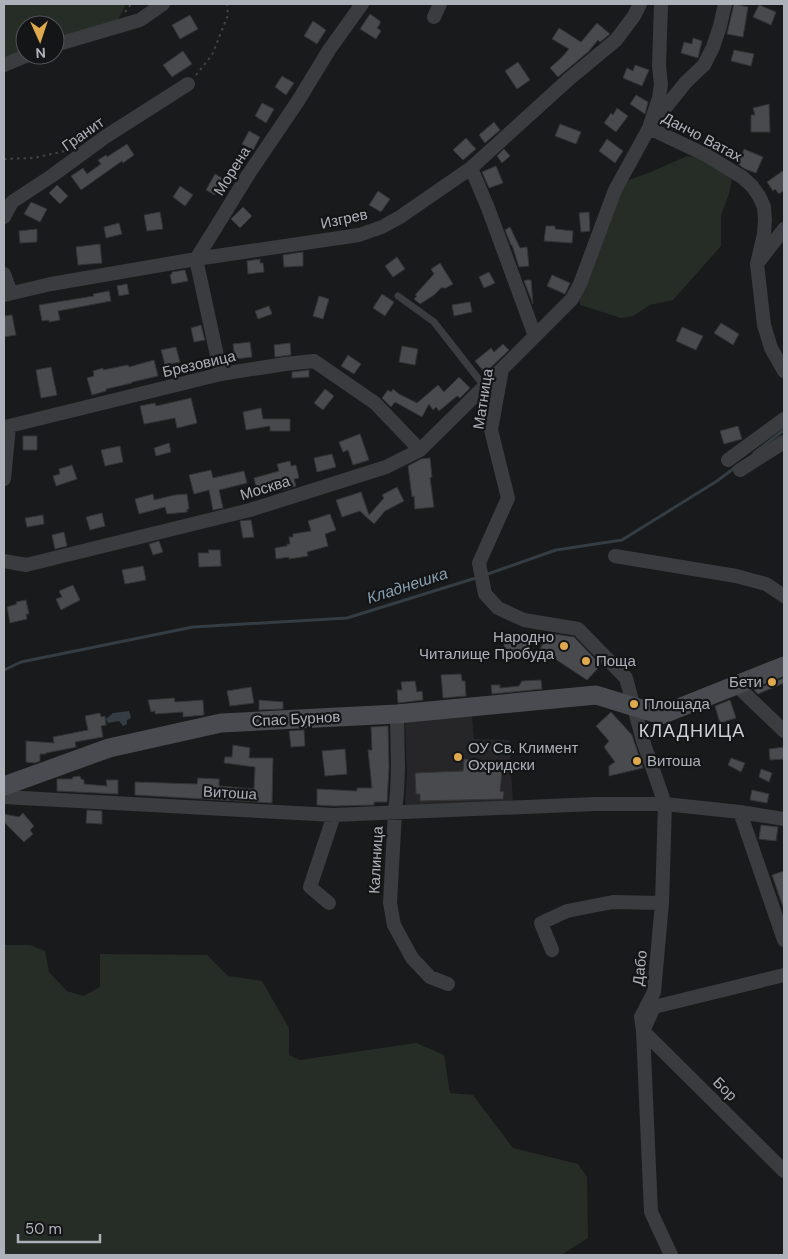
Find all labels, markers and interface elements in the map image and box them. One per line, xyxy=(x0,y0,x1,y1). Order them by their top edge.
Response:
north arrow xyxy=(15,15,65,65)
text: N xyxy=(35,44,46,62)
street label: Данчо Ватах xyxy=(659,108,746,167)
street label: Гранит xyxy=(58,112,108,156)
street label: Морена xyxy=(209,142,255,199)
street label: Изгрев xyxy=(319,204,369,234)
street label: Брезовица xyxy=(160,346,238,382)
street label: Матница xyxy=(468,367,498,431)
street label: Москва xyxy=(238,471,293,505)
water label: Кладнешка xyxy=(364,563,450,608)
place label: Народно Читалище Пробуда xyxy=(419,627,555,664)
marker: Народно Читалище Пробуда xyxy=(558,640,570,652)
place label: Поща xyxy=(596,651,636,671)
marker: Поща xyxy=(580,655,592,667)
place label: Бети xyxy=(729,672,762,692)
marker: Бети xyxy=(766,676,778,688)
place label: Площада xyxy=(644,694,710,714)
marker: Площада xyxy=(628,698,640,710)
street label: Спас Бурнов xyxy=(251,707,341,731)
district label: КЛАДНИЦА xyxy=(639,719,745,743)
place label: ОУ Св. Климент Охридски xyxy=(468,738,578,775)
marker: ОУ Св. Климент Охридски xyxy=(452,751,464,763)
place label: Витоша xyxy=(647,751,701,771)
marker: Витоша xyxy=(631,755,643,767)
street label: Витоша xyxy=(203,782,258,804)
street label: Калиница xyxy=(364,825,388,894)
street label: Дабо xyxy=(628,949,652,987)
street label: Бор xyxy=(709,1073,741,1105)
scale bar xyxy=(18,1212,100,1244)
text: 50 m xyxy=(25,1219,62,1239)

